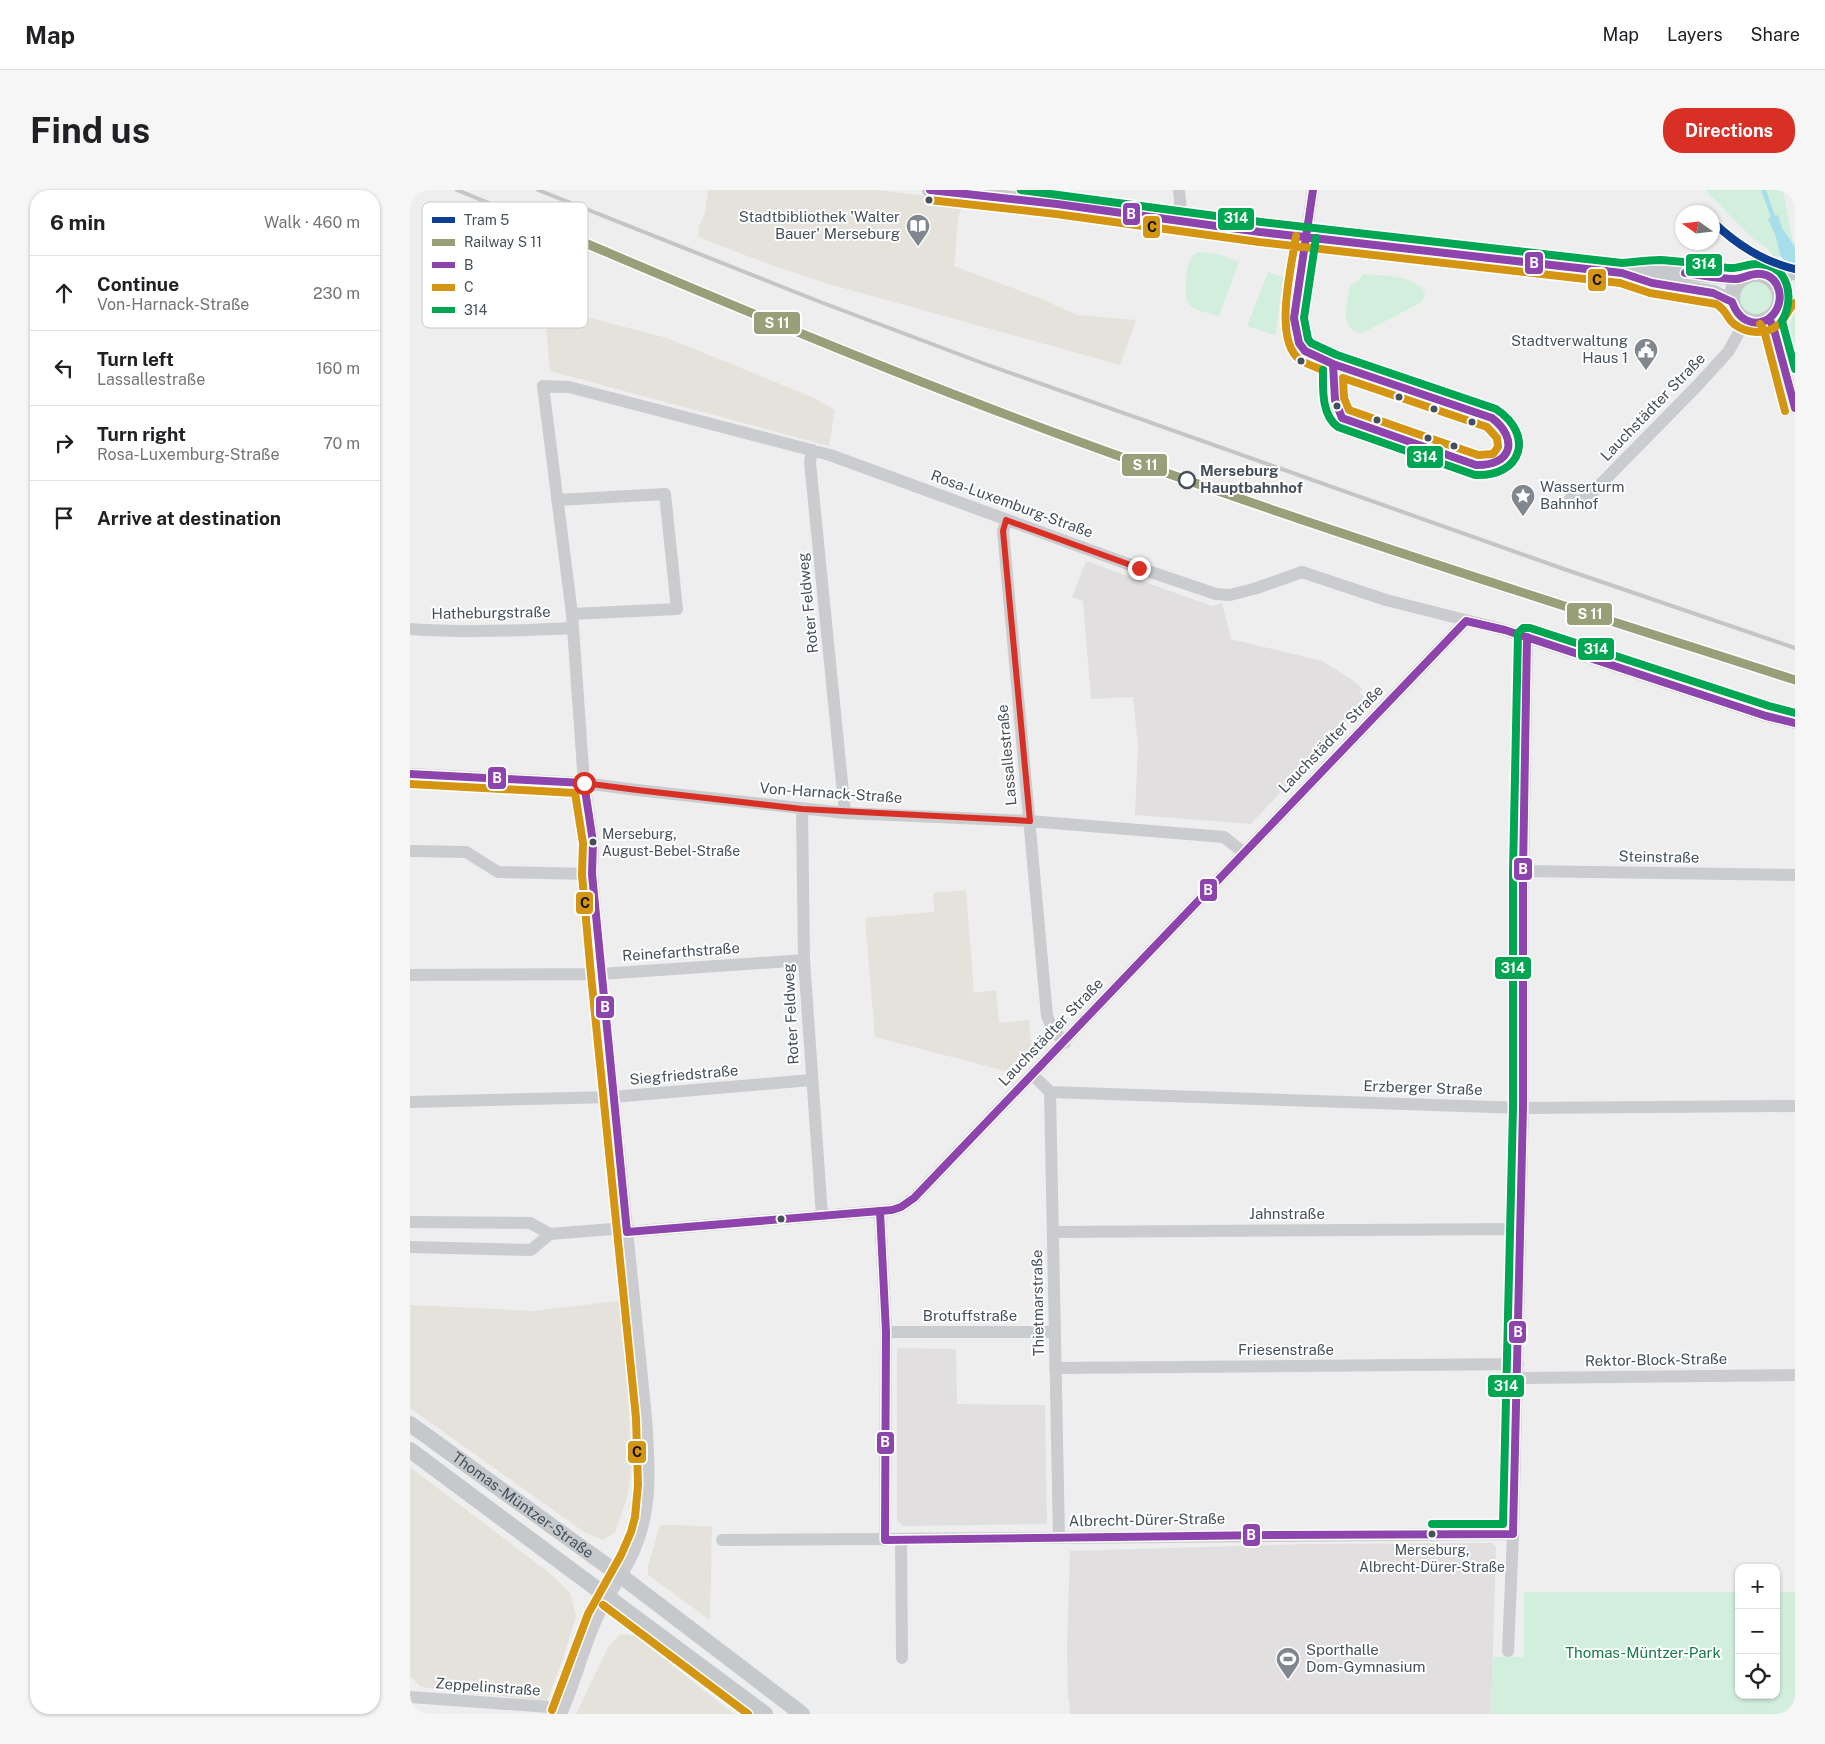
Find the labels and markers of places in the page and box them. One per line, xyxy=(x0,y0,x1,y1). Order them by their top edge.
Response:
unlabelled marker xyxy=(924,195,934,205)
place label: Stadtbibliothek 'Walter Bauer' Merseburg xyxy=(739,208,900,242)
library icon: Stadtbibliothek 'Walter Bauer' Merseburg xyxy=(905,213,931,247)
place label: Stadtverwaltung Haus 1 xyxy=(1511,332,1628,366)
public building icon: Stadtverwaltung Haus 1 xyxy=(1633,337,1659,371)
unlabelled marker xyxy=(1296,356,1306,366)
unlabelled marker xyxy=(1394,392,1404,402)
unlabelled marker xyxy=(1332,401,1342,411)
unlabelled marker xyxy=(1429,404,1439,414)
unlabelled marker xyxy=(1372,415,1382,425)
unlabelled marker xyxy=(1467,417,1477,427)
unlabelled marker xyxy=(1423,433,1433,443)
unlabelled marker xyxy=(1449,441,1459,451)
place label: Merseburg Hauptbahnhof xyxy=(1200,462,1303,496)
marker: Merseburg Hauptbahnhof xyxy=(1178,471,1196,489)
place label: Wasserturm Bahnhof xyxy=(1540,478,1625,512)
place icon: Wasserturm Bahnhof xyxy=(1510,483,1536,517)
place label: Merseburg, August-Bebel-Straße xyxy=(602,826,740,859)
marker: Merseburg, August-Bebel-Straße xyxy=(588,837,598,847)
unlabelled marker xyxy=(776,1214,786,1224)
marker: Merseburg, Albrecht-Dürer-Straße xyxy=(1427,1529,1437,1539)
place label: Merseburg, Albrecht-Dürer-Straße xyxy=(1359,1542,1505,1575)
place label: Sporthalle Dom-Gymnasium xyxy=(1306,1641,1425,1675)
sports icon: Sporthalle Dom-Gymnasium xyxy=(1275,1646,1301,1680)

